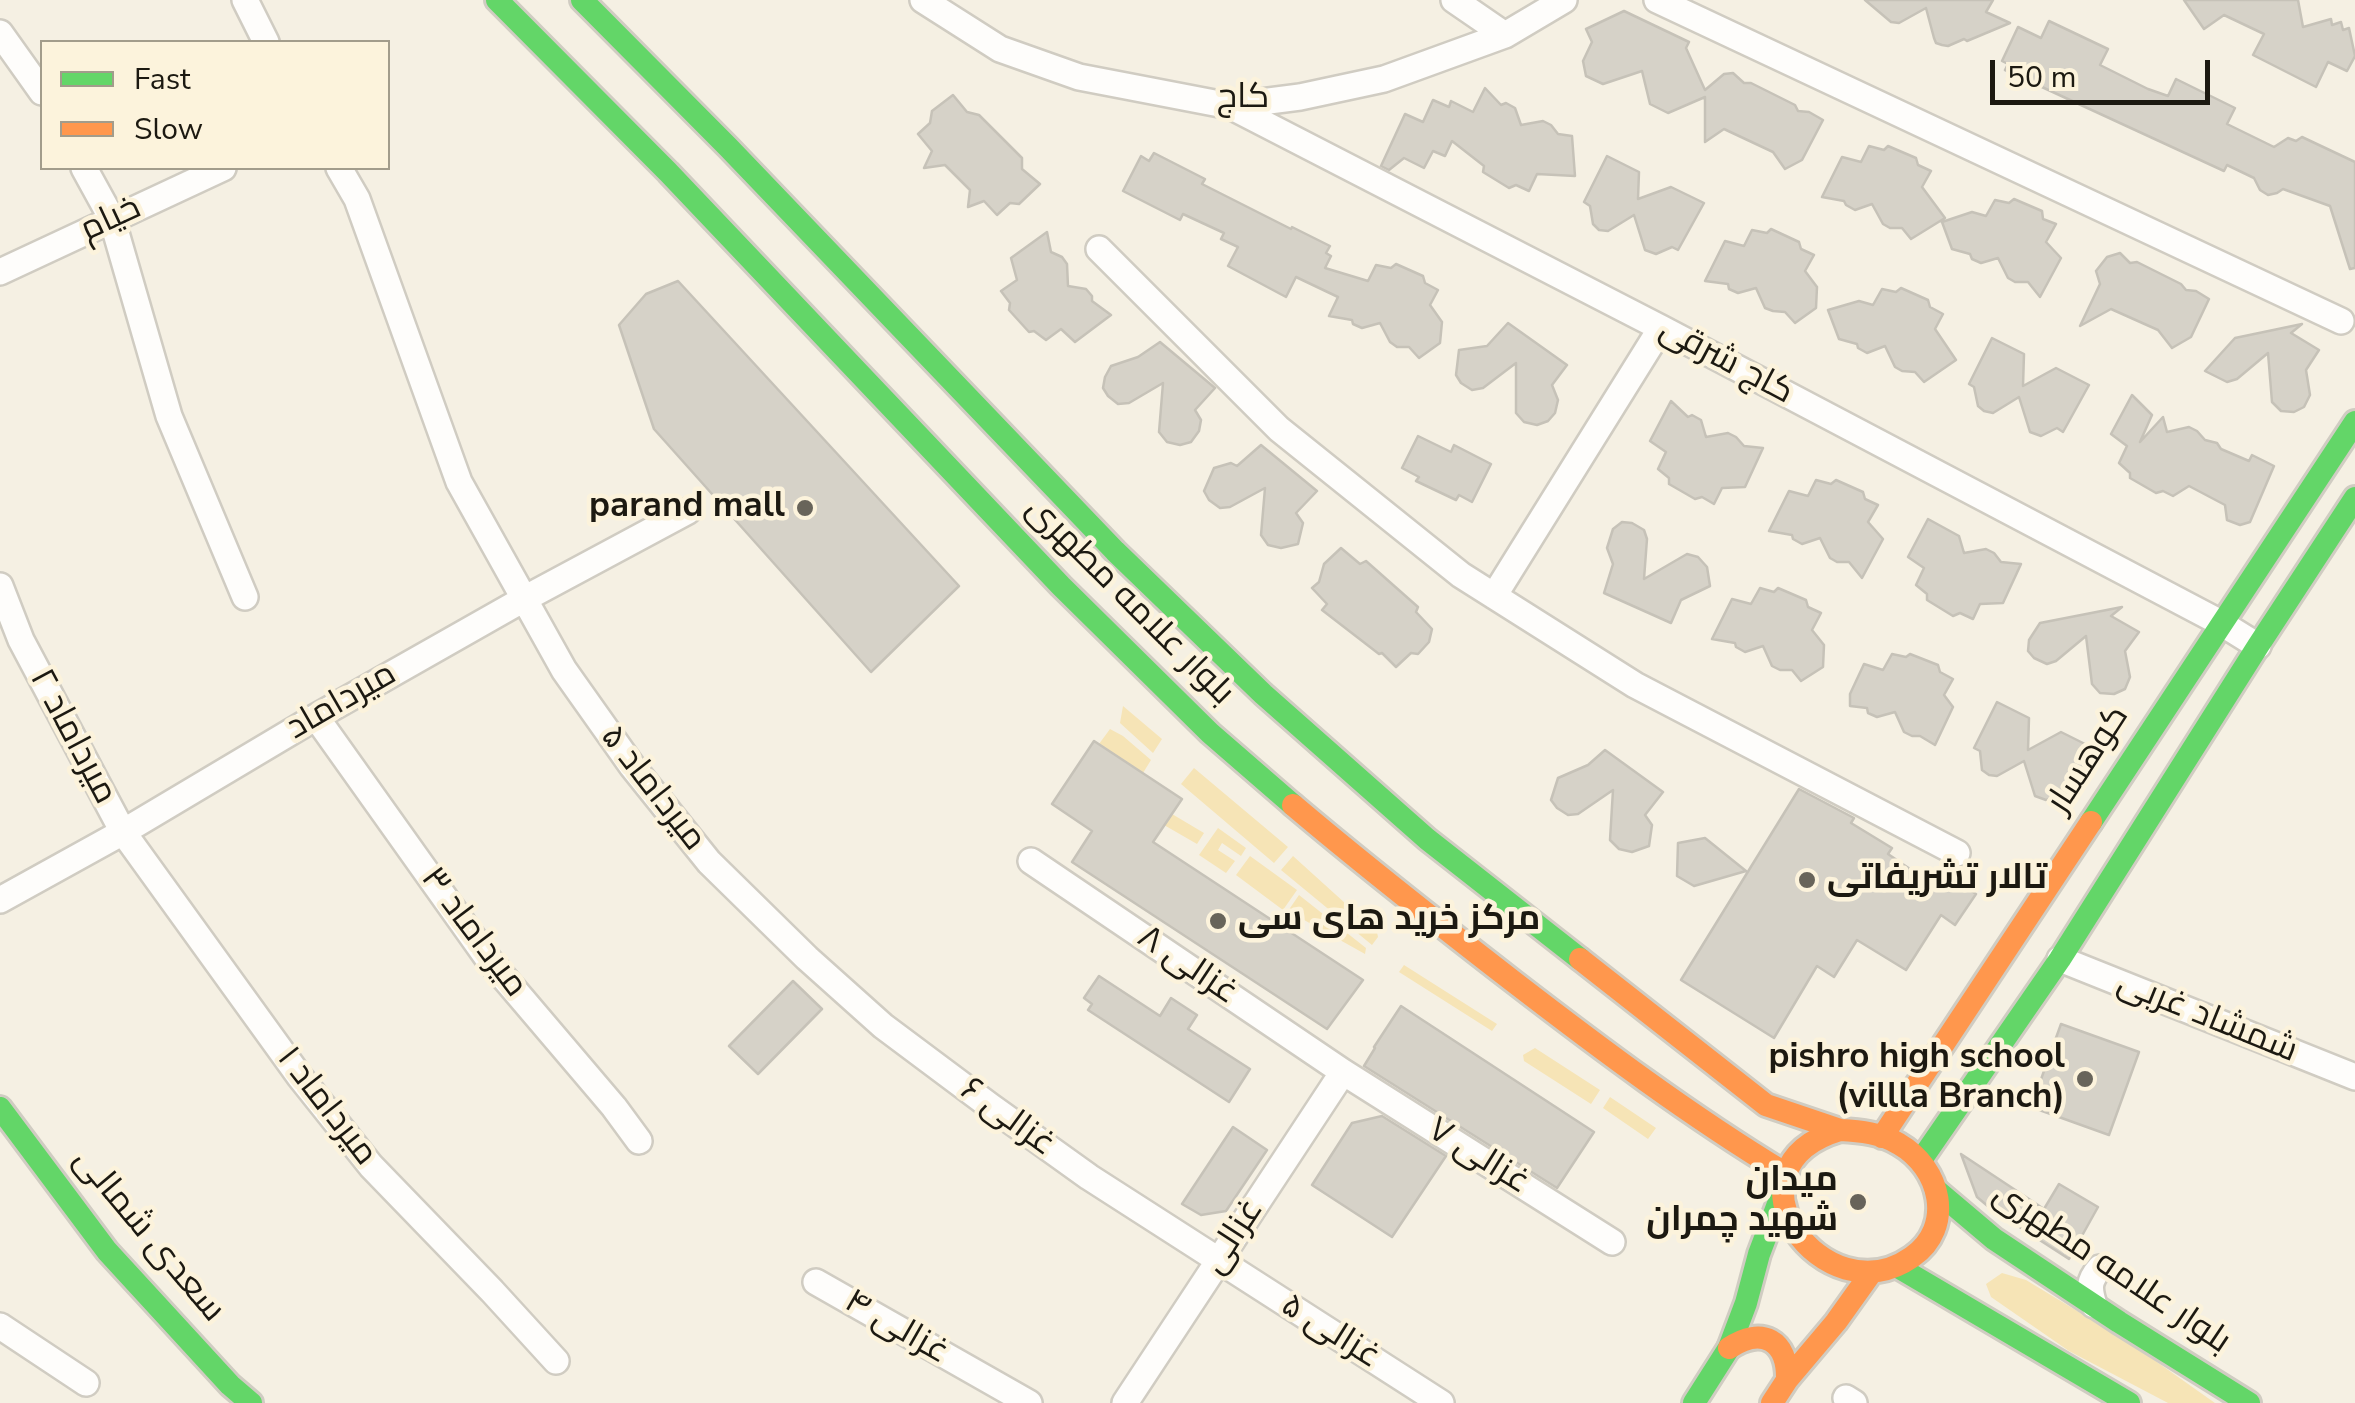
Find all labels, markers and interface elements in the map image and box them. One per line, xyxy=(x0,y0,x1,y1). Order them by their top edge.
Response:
legend xyxy=(40,40,390,170)
scale bar xyxy=(1995,40,2215,102)
text: 50 m xyxy=(2007,57,2076,98)
text: Fast xyxy=(134,59,191,100)
street label: کاج xyxy=(1217,78,1269,120)
text: Slow xyxy=(134,109,203,150)
street label: خیام xyxy=(74,188,148,252)
street label: کاج شرقی xyxy=(1652,309,1800,415)
place label: parand mall xyxy=(589,487,785,529)
street label: بلوار علامه مطهری xyxy=(1016,489,1242,715)
marker: parand mall xyxy=(794,497,816,519)
street label: میرداماد xyxy=(280,654,404,750)
street label: میرداماد ۲ xyxy=(19,662,125,812)
street label: کوهسار xyxy=(2039,698,2139,822)
street label: میرداماد ۵ xyxy=(590,718,714,860)
place label: تالار تشریفاتی xyxy=(1827,859,2047,901)
street label: میرداماد ۳ xyxy=(411,860,535,1006)
marker: تالار تشریفاتی xyxy=(1796,869,1818,891)
place label: مرکز خرید های سی xyxy=(1238,900,1541,942)
marker: مرکز خرید های سی xyxy=(1207,910,1229,932)
street label: غزالی ۸ xyxy=(1129,917,1245,1015)
street label: شمشاد غربی xyxy=(2111,963,2303,1073)
place label: pishro high school (villla Branch) xyxy=(1768,1038,2065,1120)
street label: میرداماد ۱ xyxy=(267,1039,385,1175)
marker: pishro high school (villla Branch) xyxy=(2074,1068,2096,1090)
street label: غزالی ۶ xyxy=(951,1070,1063,1166)
street label: غزالی ۷ xyxy=(1419,1110,1537,1204)
street label: سعدی شمالی xyxy=(63,1141,233,1331)
place label: میدان شهید چمران xyxy=(1646,1161,1838,1243)
street label: بلوار علامه مطهری xyxy=(1984,1174,2238,1364)
marker: میدان شهید چمران xyxy=(1847,1191,1869,1213)
street label: غزالی xyxy=(1194,1192,1274,1282)
street label: غزالی ۴ xyxy=(836,1281,956,1375)
street label: غزالی ۵ xyxy=(1273,1285,1387,1379)

